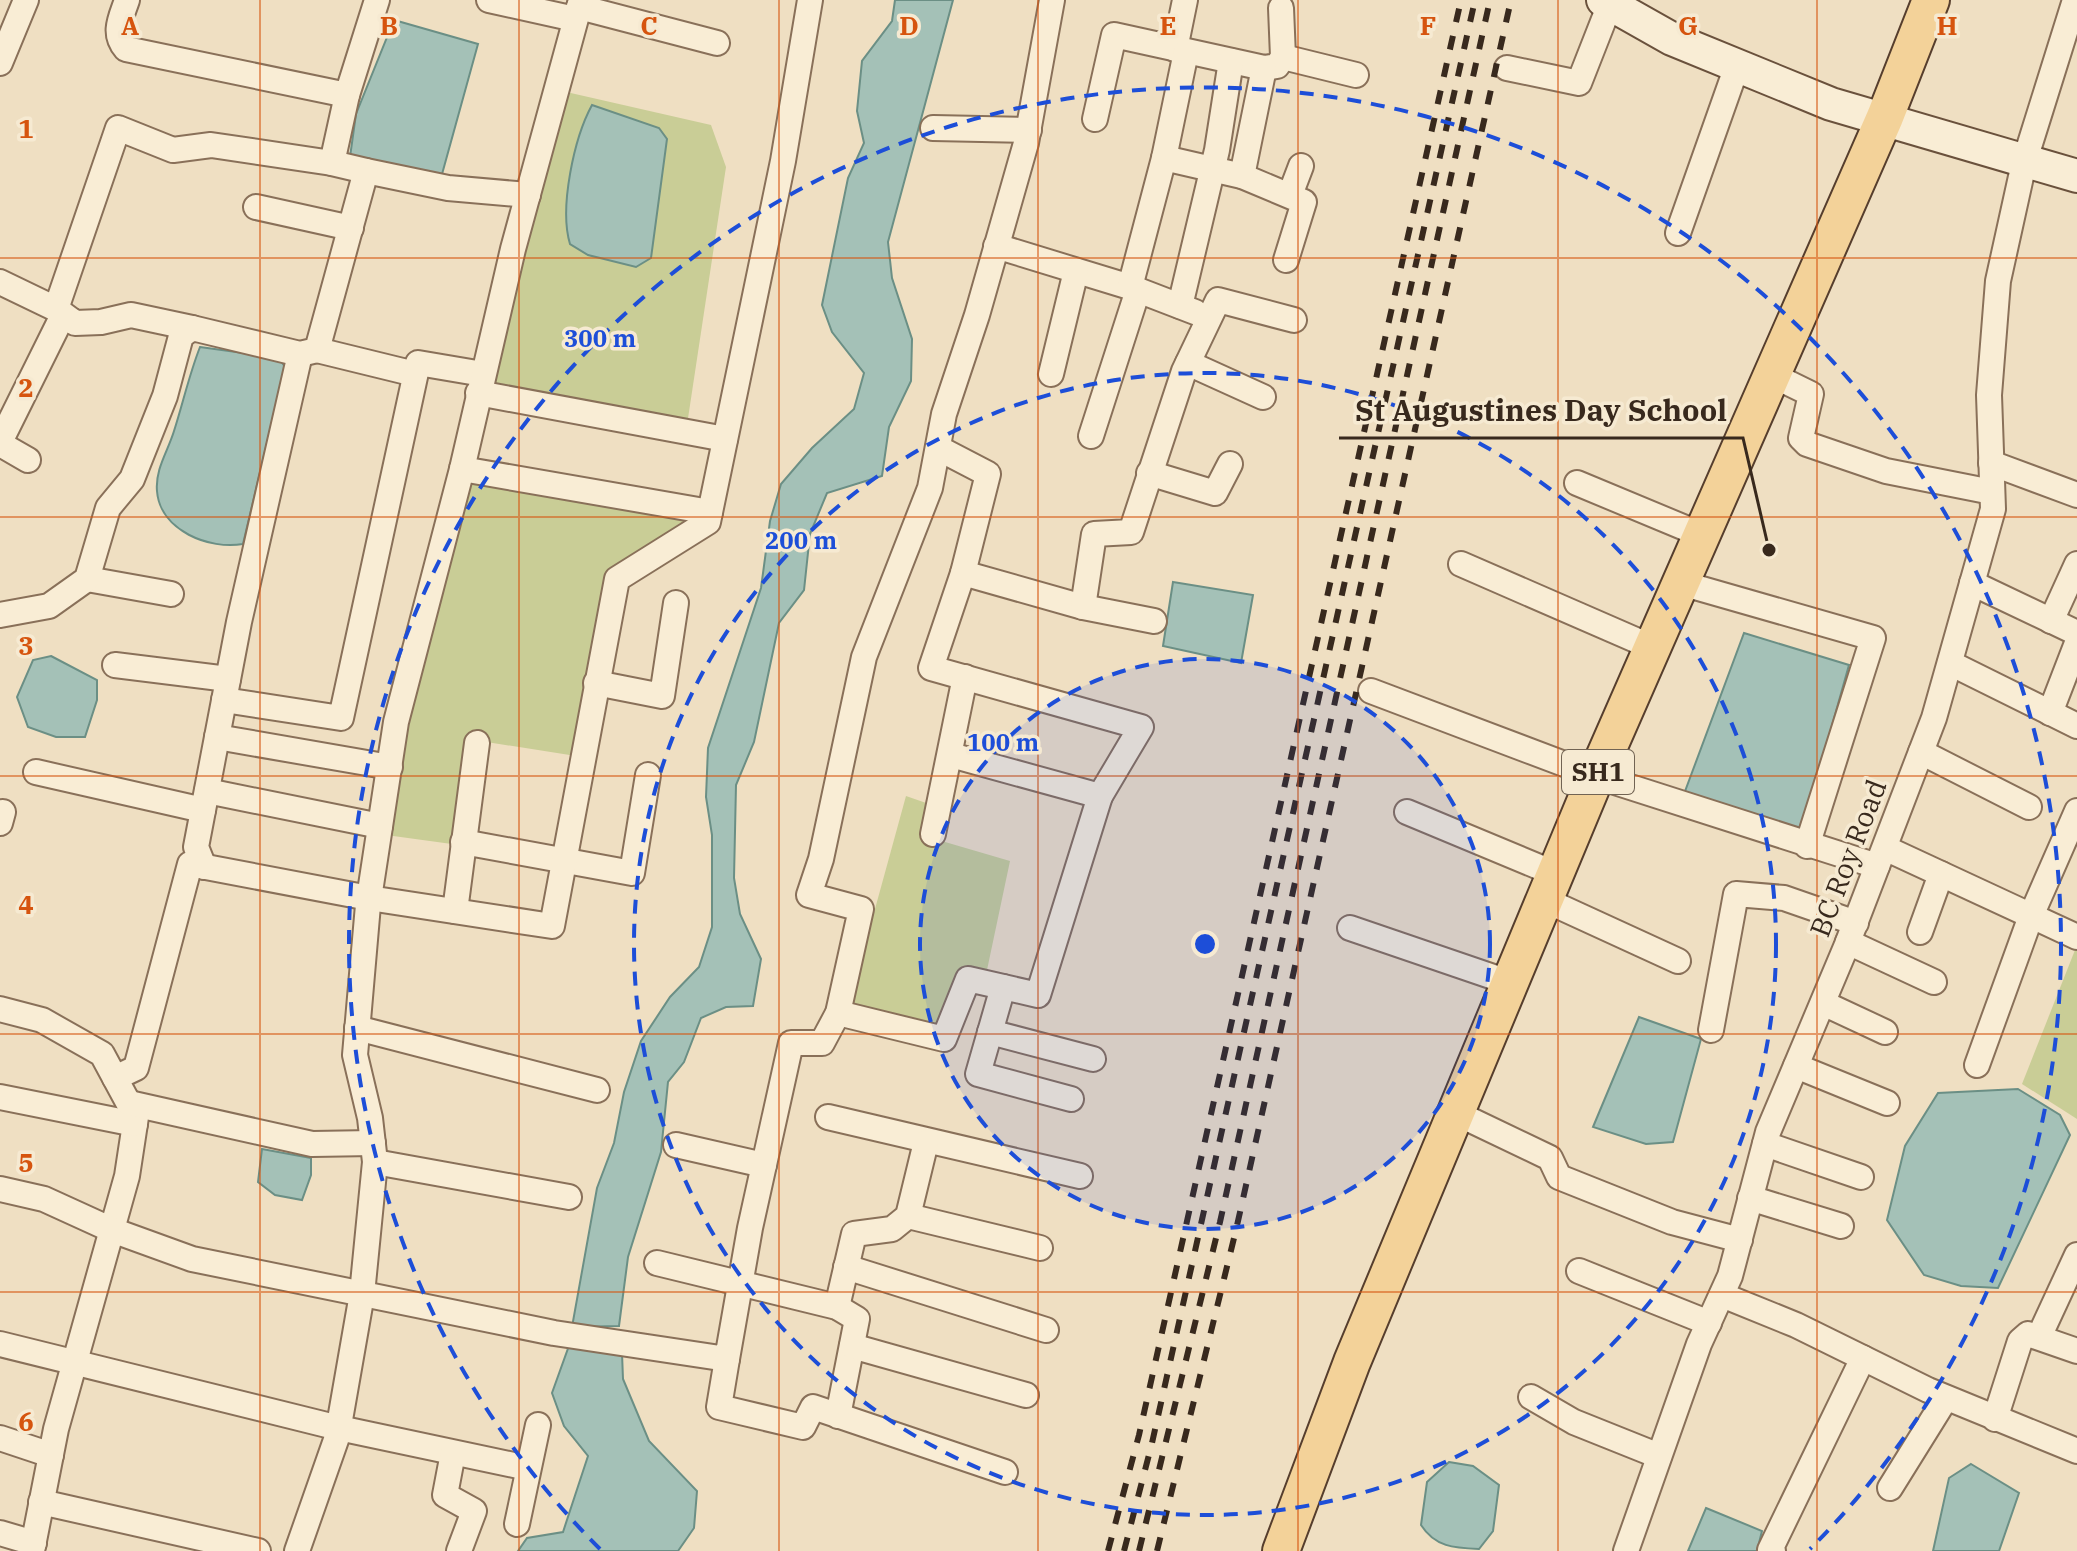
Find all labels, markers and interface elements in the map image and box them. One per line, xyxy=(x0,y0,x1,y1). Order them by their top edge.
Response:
text: A xyxy=(121,8,139,42)
text: B xyxy=(380,8,398,42)
text: C xyxy=(640,8,658,42)
text: D xyxy=(899,8,919,42)
text: E xyxy=(1159,8,1177,42)
text: F xyxy=(1420,8,1436,42)
text: G xyxy=(1678,8,1698,42)
text: H xyxy=(1936,8,1958,42)
text: 1 xyxy=(18,111,34,145)
text: 300 m xyxy=(564,322,636,354)
text: 2 xyxy=(18,370,34,404)
callout: St Augustines Day School xyxy=(1339,384,1743,438)
text: St Augustines Day School xyxy=(1355,390,1727,429)
text: 200 m xyxy=(765,524,837,556)
text: 3 xyxy=(18,628,34,662)
text: 100 m xyxy=(967,726,1039,758)
road number: SH1 xyxy=(1562,750,1634,794)
street label: BC Roy Road xyxy=(1801,774,1894,942)
text: 4 xyxy=(18,887,34,921)
centre of rings xyxy=(1191,930,1219,958)
text: 5 xyxy=(18,1145,34,1179)
text: 6 xyxy=(18,1404,34,1438)

